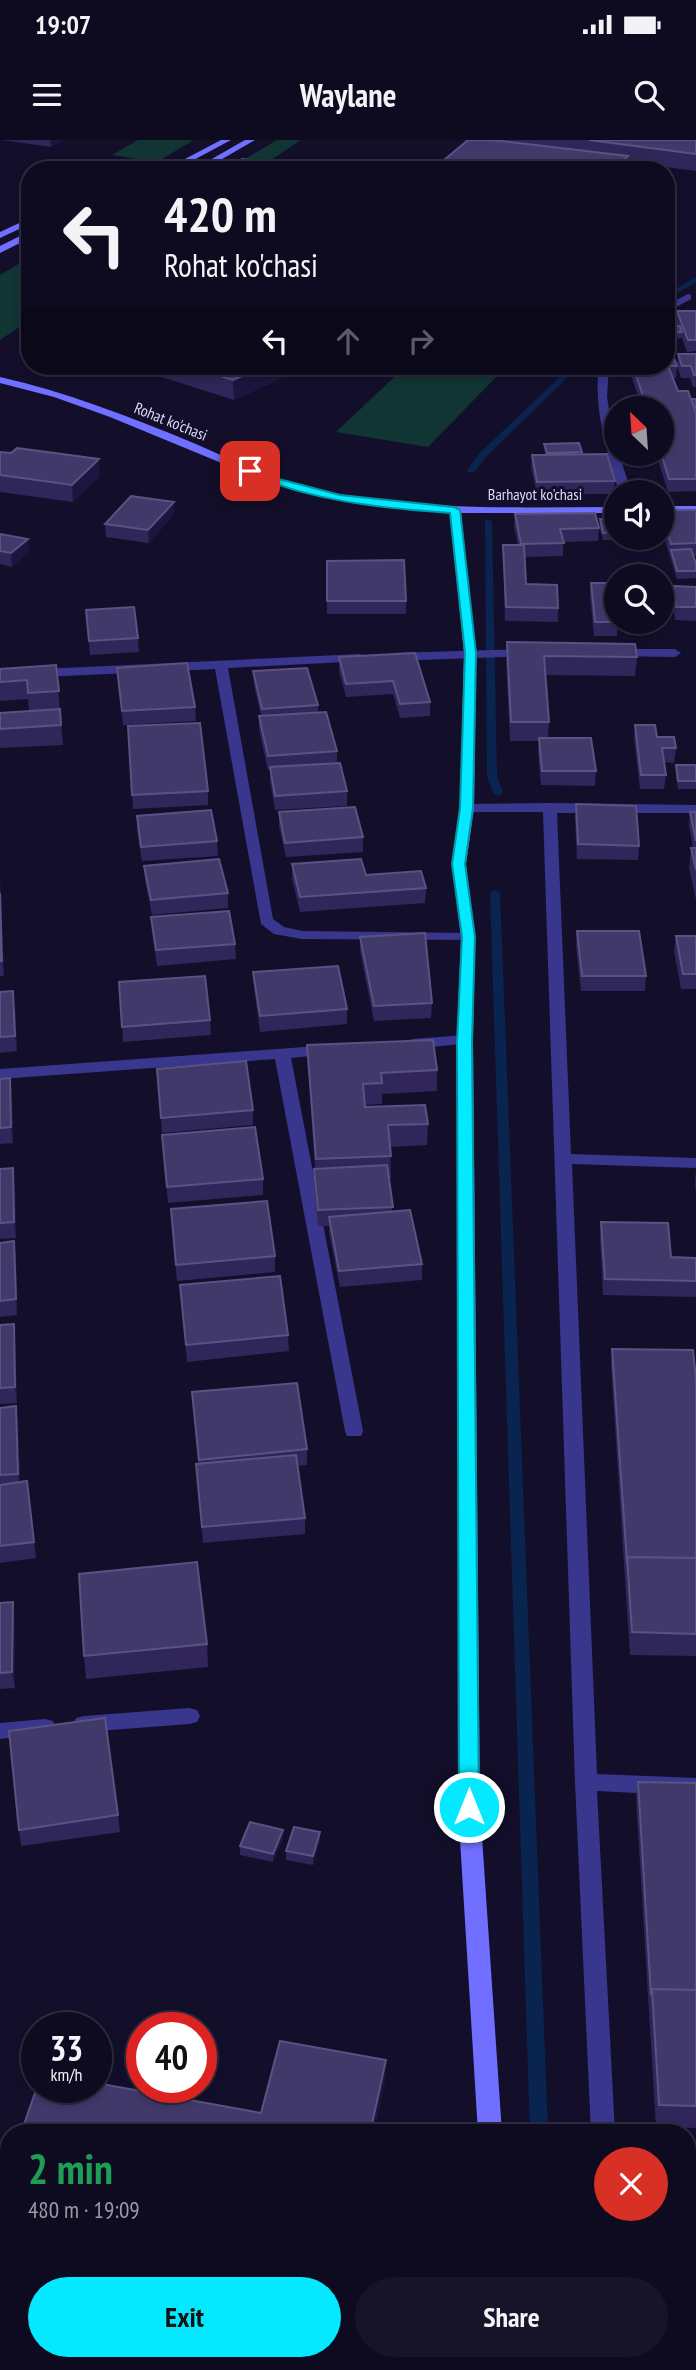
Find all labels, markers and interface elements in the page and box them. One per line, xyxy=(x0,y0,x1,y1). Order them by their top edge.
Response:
text: 19:07 xyxy=(35,8,91,41)
text: Waylane xyxy=(300,74,396,116)
icon: menu xyxy=(28,76,66,114)
icon: search xyxy=(630,76,668,114)
text: 420 m xyxy=(164,182,277,246)
icon: left xyxy=(49,189,140,280)
text: Rohat ko'chasi xyxy=(164,244,318,286)
icon: left xyxy=(256,322,294,360)
icon: ahead xyxy=(329,322,367,360)
icon: right xyxy=(402,322,440,360)
north arrow xyxy=(604,396,674,466)
map controls xyxy=(604,396,674,634)
street label: Rohat ko'chasi xyxy=(132,397,210,445)
pin xyxy=(220,441,280,501)
icon: arrive xyxy=(231,452,269,490)
button: sound xyxy=(604,480,674,550)
street label: Barhayot ko'chasi xyxy=(488,484,582,504)
button: search xyxy=(604,564,674,634)
position arrow xyxy=(432,1770,506,1844)
speed limit sign: 40 xyxy=(126,2012,217,2103)
text: 33 xyxy=(50,2025,83,2071)
text: km/h xyxy=(51,2063,82,2086)
text: 2 min xyxy=(28,2141,113,2196)
button: close xyxy=(594,2147,668,2221)
text: 480 m · 19:09 xyxy=(28,2195,140,2224)
button: Exit xyxy=(28,2277,341,2357)
button: Share xyxy=(355,2277,668,2357)

